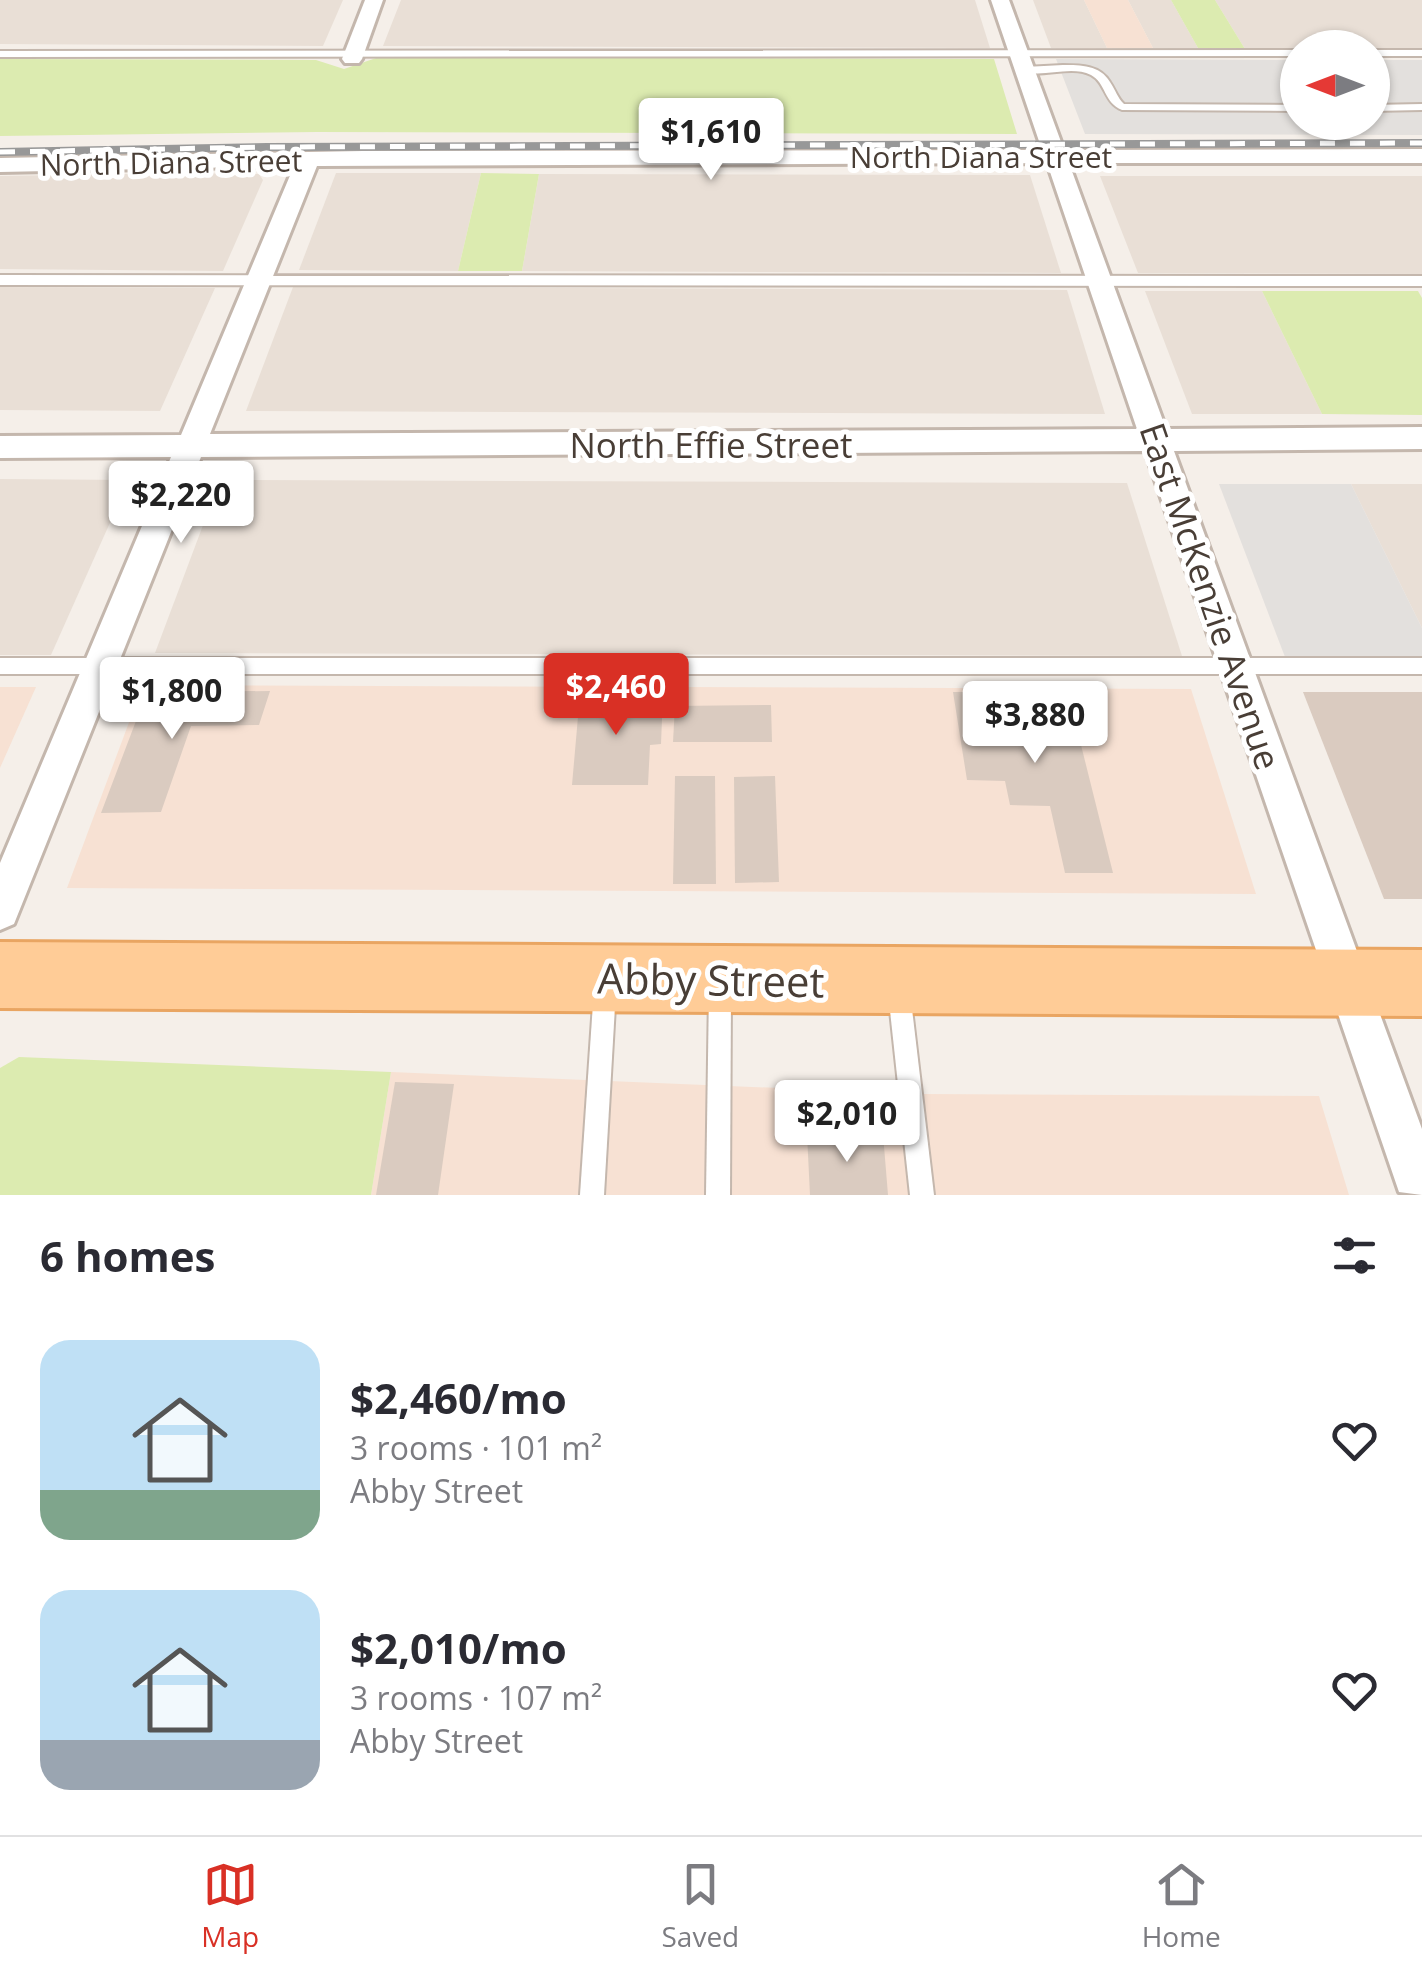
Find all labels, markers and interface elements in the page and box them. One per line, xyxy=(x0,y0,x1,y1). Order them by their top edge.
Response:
north arrow xyxy=(1280,30,1390,140)
map controls xyxy=(1280,30,1390,140)
pin: $1,610 xyxy=(630,98,792,183)
text: $1,610 xyxy=(661,109,761,152)
street label: North Diana Street xyxy=(850,136,1112,177)
street label: North Diana Street xyxy=(39,139,303,185)
street label: East McKenzie Avenue xyxy=(1130,416,1292,776)
street label: North Effie Street xyxy=(569,421,853,468)
pin: $2,220 xyxy=(100,461,262,546)
text: $2,220 xyxy=(131,472,231,515)
pin: $2,460 xyxy=(535,653,697,738)
pin: $1,800 xyxy=(91,657,253,742)
text: $2,460 xyxy=(566,664,666,707)
text: $1,800 xyxy=(122,668,222,711)
pin: $3,880 xyxy=(954,681,1116,766)
text: $3,880 xyxy=(985,692,1085,735)
street label: Abby Street xyxy=(597,949,825,1009)
pin: $2,010 xyxy=(766,1080,928,1165)
text: $2,010 xyxy=(797,1091,897,1134)
text: 6 homes xyxy=(40,1227,215,1284)
icon: filters xyxy=(1327,1228,1382,1283)
text: $2,460/mo xyxy=(350,1369,567,1426)
icon: home xyxy=(120,1380,240,1500)
icon: heart xyxy=(1327,1413,1382,1468)
text: 3 rooms · 101 m² xyxy=(350,1426,602,1469)
text: Abby Street xyxy=(350,1469,523,1512)
text: $2,010/mo xyxy=(350,1619,567,1676)
icon: home xyxy=(120,1630,240,1750)
icon: heart xyxy=(1327,1663,1382,1718)
text: 3 rooms · 107 m² xyxy=(350,1676,602,1719)
text: Abby Street xyxy=(350,1719,523,1762)
tab: Map xyxy=(201,1857,259,1955)
tab: Saved xyxy=(661,1857,739,1955)
tab: Home xyxy=(1142,1857,1221,1955)

